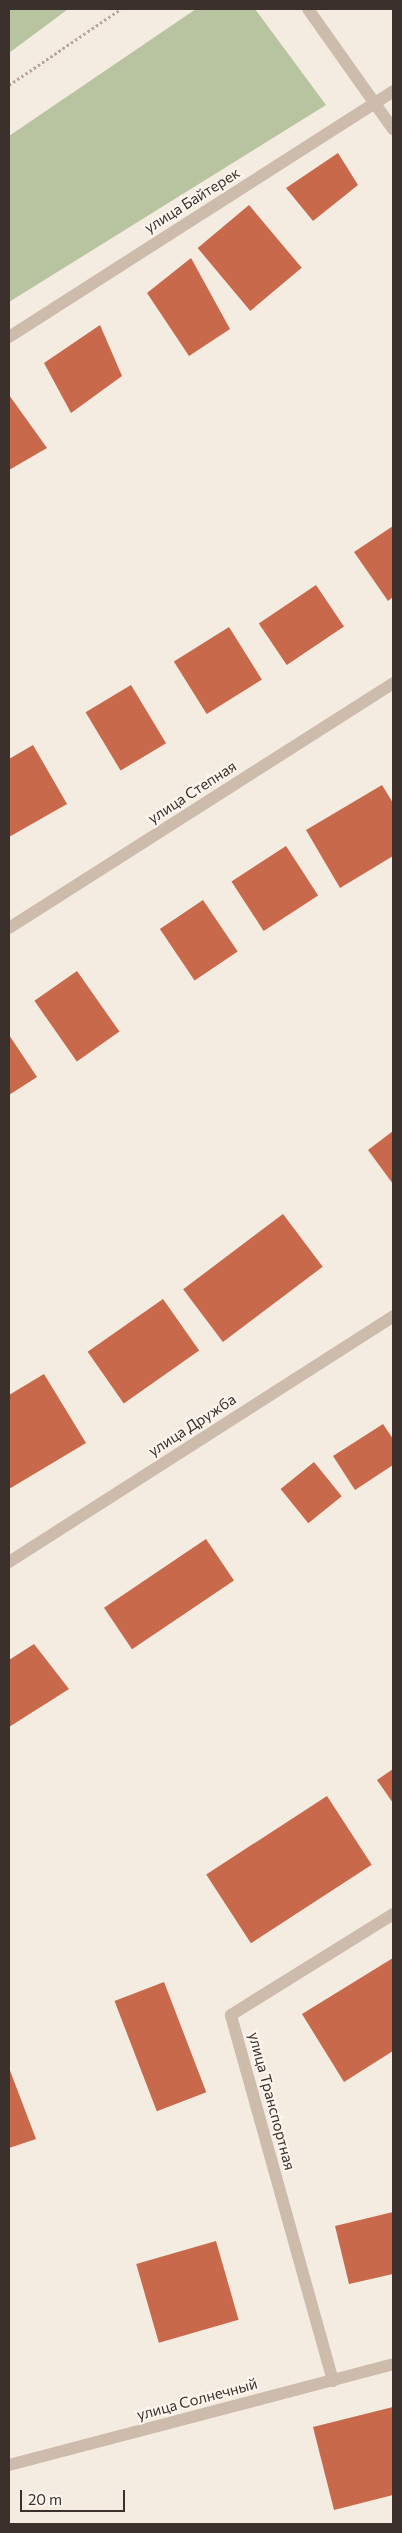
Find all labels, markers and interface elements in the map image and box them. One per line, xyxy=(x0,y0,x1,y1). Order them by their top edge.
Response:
street label: улица Байтерек xyxy=(141,163,243,237)
street label: улица Степная xyxy=(145,757,239,827)
street label: улица Дружба xyxy=(145,1390,239,1460)
street label: улица Транспортная xyxy=(245,2030,299,2172)
street label: улица Солнечный xyxy=(135,2374,259,2424)
scale bar xyxy=(22,2480,128,2512)
text: 20 m xyxy=(28,2490,62,2508)

